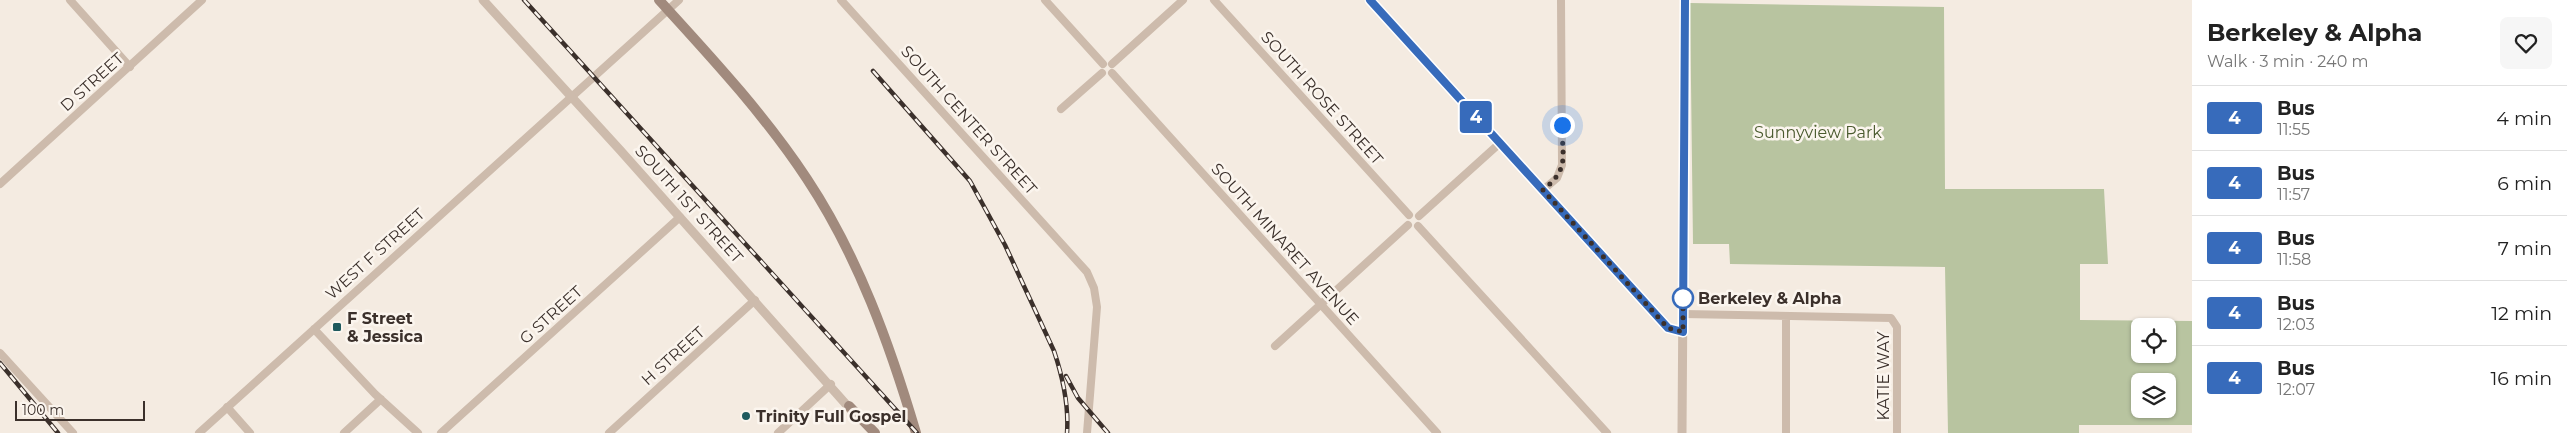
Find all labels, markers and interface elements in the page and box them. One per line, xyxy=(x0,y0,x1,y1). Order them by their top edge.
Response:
button: heart xyxy=(2500,17,2552,69)
text: Berkeley & Alpha xyxy=(2207,18,2422,47)
street label: SOUTH ROSE STREET xyxy=(1257,27,1387,169)
street label: SOUTH CENTER STREET xyxy=(897,42,1041,199)
street label: D STREET xyxy=(56,48,128,115)
text: Walk · 3 min · 240 m xyxy=(2207,52,2368,71)
text: Bus xyxy=(2277,97,2315,120)
line badge: 4 xyxy=(1460,101,1492,133)
text: 4 xyxy=(1470,106,1482,128)
text: 4 xyxy=(2228,107,2241,129)
text: 4 min xyxy=(2496,107,2552,130)
your location xyxy=(1550,113,1575,138)
text: 11:55 xyxy=(2277,120,2310,139)
park label: Sunnyview Park xyxy=(1754,123,1882,142)
street label: SOUTH 1ST STREET xyxy=(631,141,747,267)
street label: SOUTH MINARET AVENUE xyxy=(1207,159,1363,329)
text: Bus xyxy=(2277,162,2315,185)
text: 4 xyxy=(2228,172,2241,194)
text: 6 min xyxy=(2497,172,2552,195)
text: 11:57 xyxy=(2277,185,2310,204)
street label: WEST F STREET xyxy=(322,204,429,303)
text: Bus xyxy=(2277,227,2315,250)
text: 4 xyxy=(2228,237,2241,259)
text: 7 min xyxy=(2498,237,2552,260)
text: 11:58 xyxy=(2277,250,2311,269)
street label: G STREET xyxy=(516,281,587,348)
marker: Berkeley & Alpha xyxy=(1672,287,1694,309)
place label: Berkeley & Alpha xyxy=(1698,289,1842,308)
text: Bus xyxy=(2277,292,2315,315)
text: 4 xyxy=(2228,302,2241,324)
text: 12 min xyxy=(2491,302,2552,325)
place label: F Street & Jessica xyxy=(347,309,423,346)
text: 12:03 xyxy=(2277,315,2315,334)
map controls xyxy=(2131,318,2176,418)
button: locate xyxy=(2131,318,2176,363)
marker: F Street & Jessica xyxy=(331,321,343,333)
street label: H STREET xyxy=(638,322,709,389)
street label: KATIE WAY xyxy=(1874,331,1893,420)
text: Bus xyxy=(2277,357,2315,380)
text: 4 xyxy=(2228,367,2241,389)
text: 16 min xyxy=(2490,367,2552,390)
button: layers xyxy=(2131,373,2176,418)
text: 12:07 xyxy=(2277,380,2315,399)
scale bar xyxy=(15,398,145,421)
text: 100 m xyxy=(22,401,64,419)
place label: Trinity Full Gospel xyxy=(756,407,906,426)
marker: Trinity Full Gospel xyxy=(740,410,752,422)

